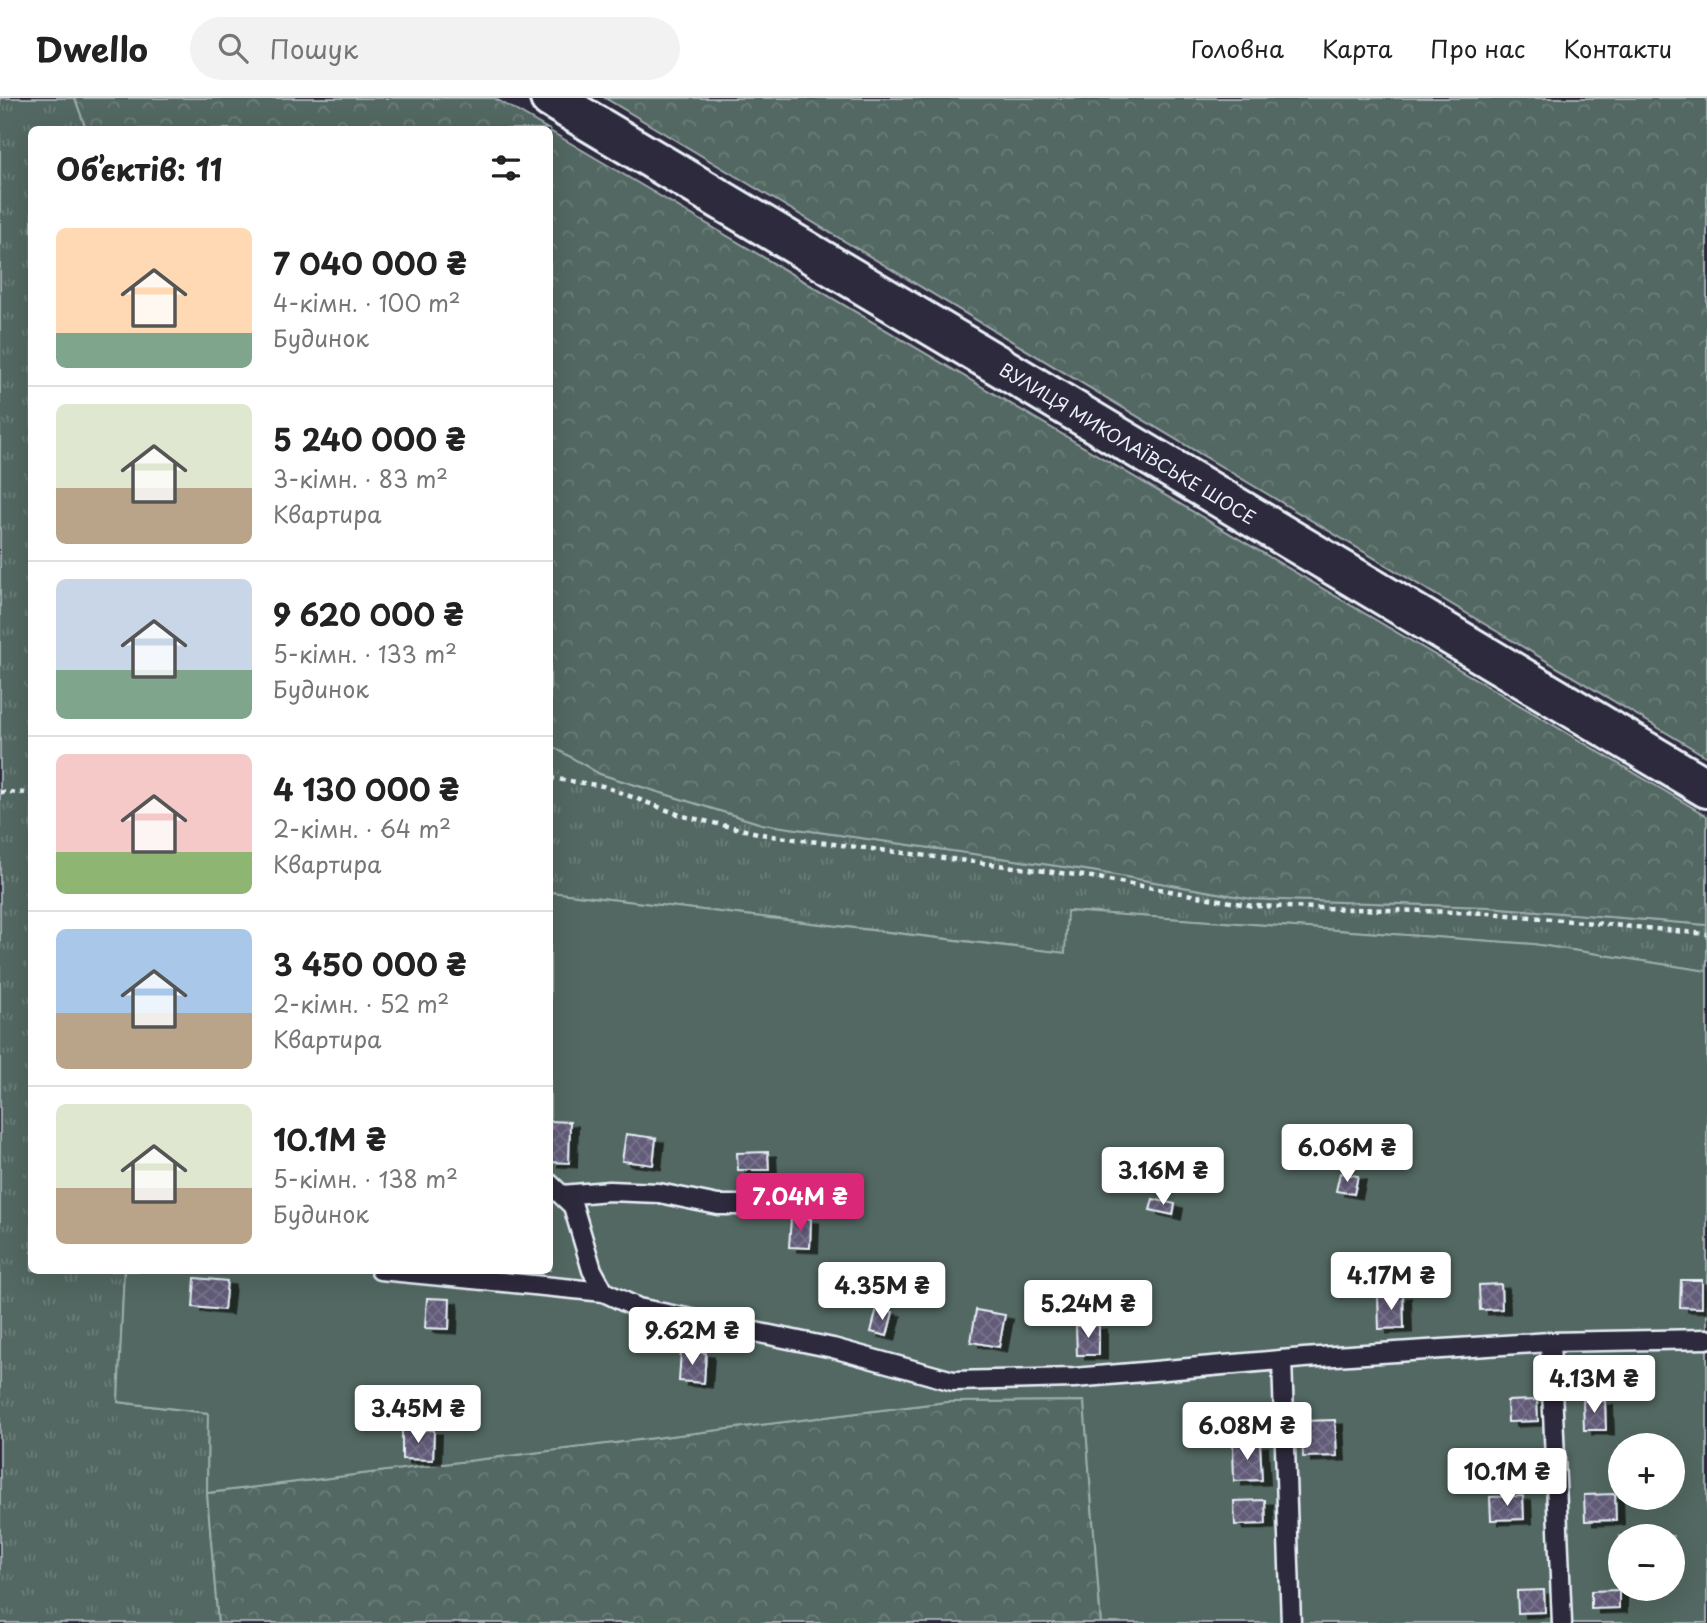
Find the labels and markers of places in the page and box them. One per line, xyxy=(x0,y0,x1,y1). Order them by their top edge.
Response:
pin: 6.06M ₴ xyxy=(1282,1124,1412,1184)
pin: 3.16M ₴ xyxy=(1098,1148,1228,1207)
pin: 7.04M ₴ xyxy=(735,1174,865,1233)
pin: 4.17M ₴ xyxy=(1326,1252,1456,1312)
pin: 4.35M ₴ xyxy=(817,1262,947,1322)
pin: 5.24M ₴ xyxy=(1023,1280,1153,1340)
pin: 9.62M ₴ xyxy=(627,1308,757,1367)
pin: 4.13M ₴ xyxy=(1529,1356,1659,1415)
pin: 3.45M ₴ xyxy=(353,1386,483,1445)
pin: 6.08M ₴ xyxy=(1182,1402,1312,1462)
pin: 10.1M ₴ xyxy=(1442,1448,1572,1508)

